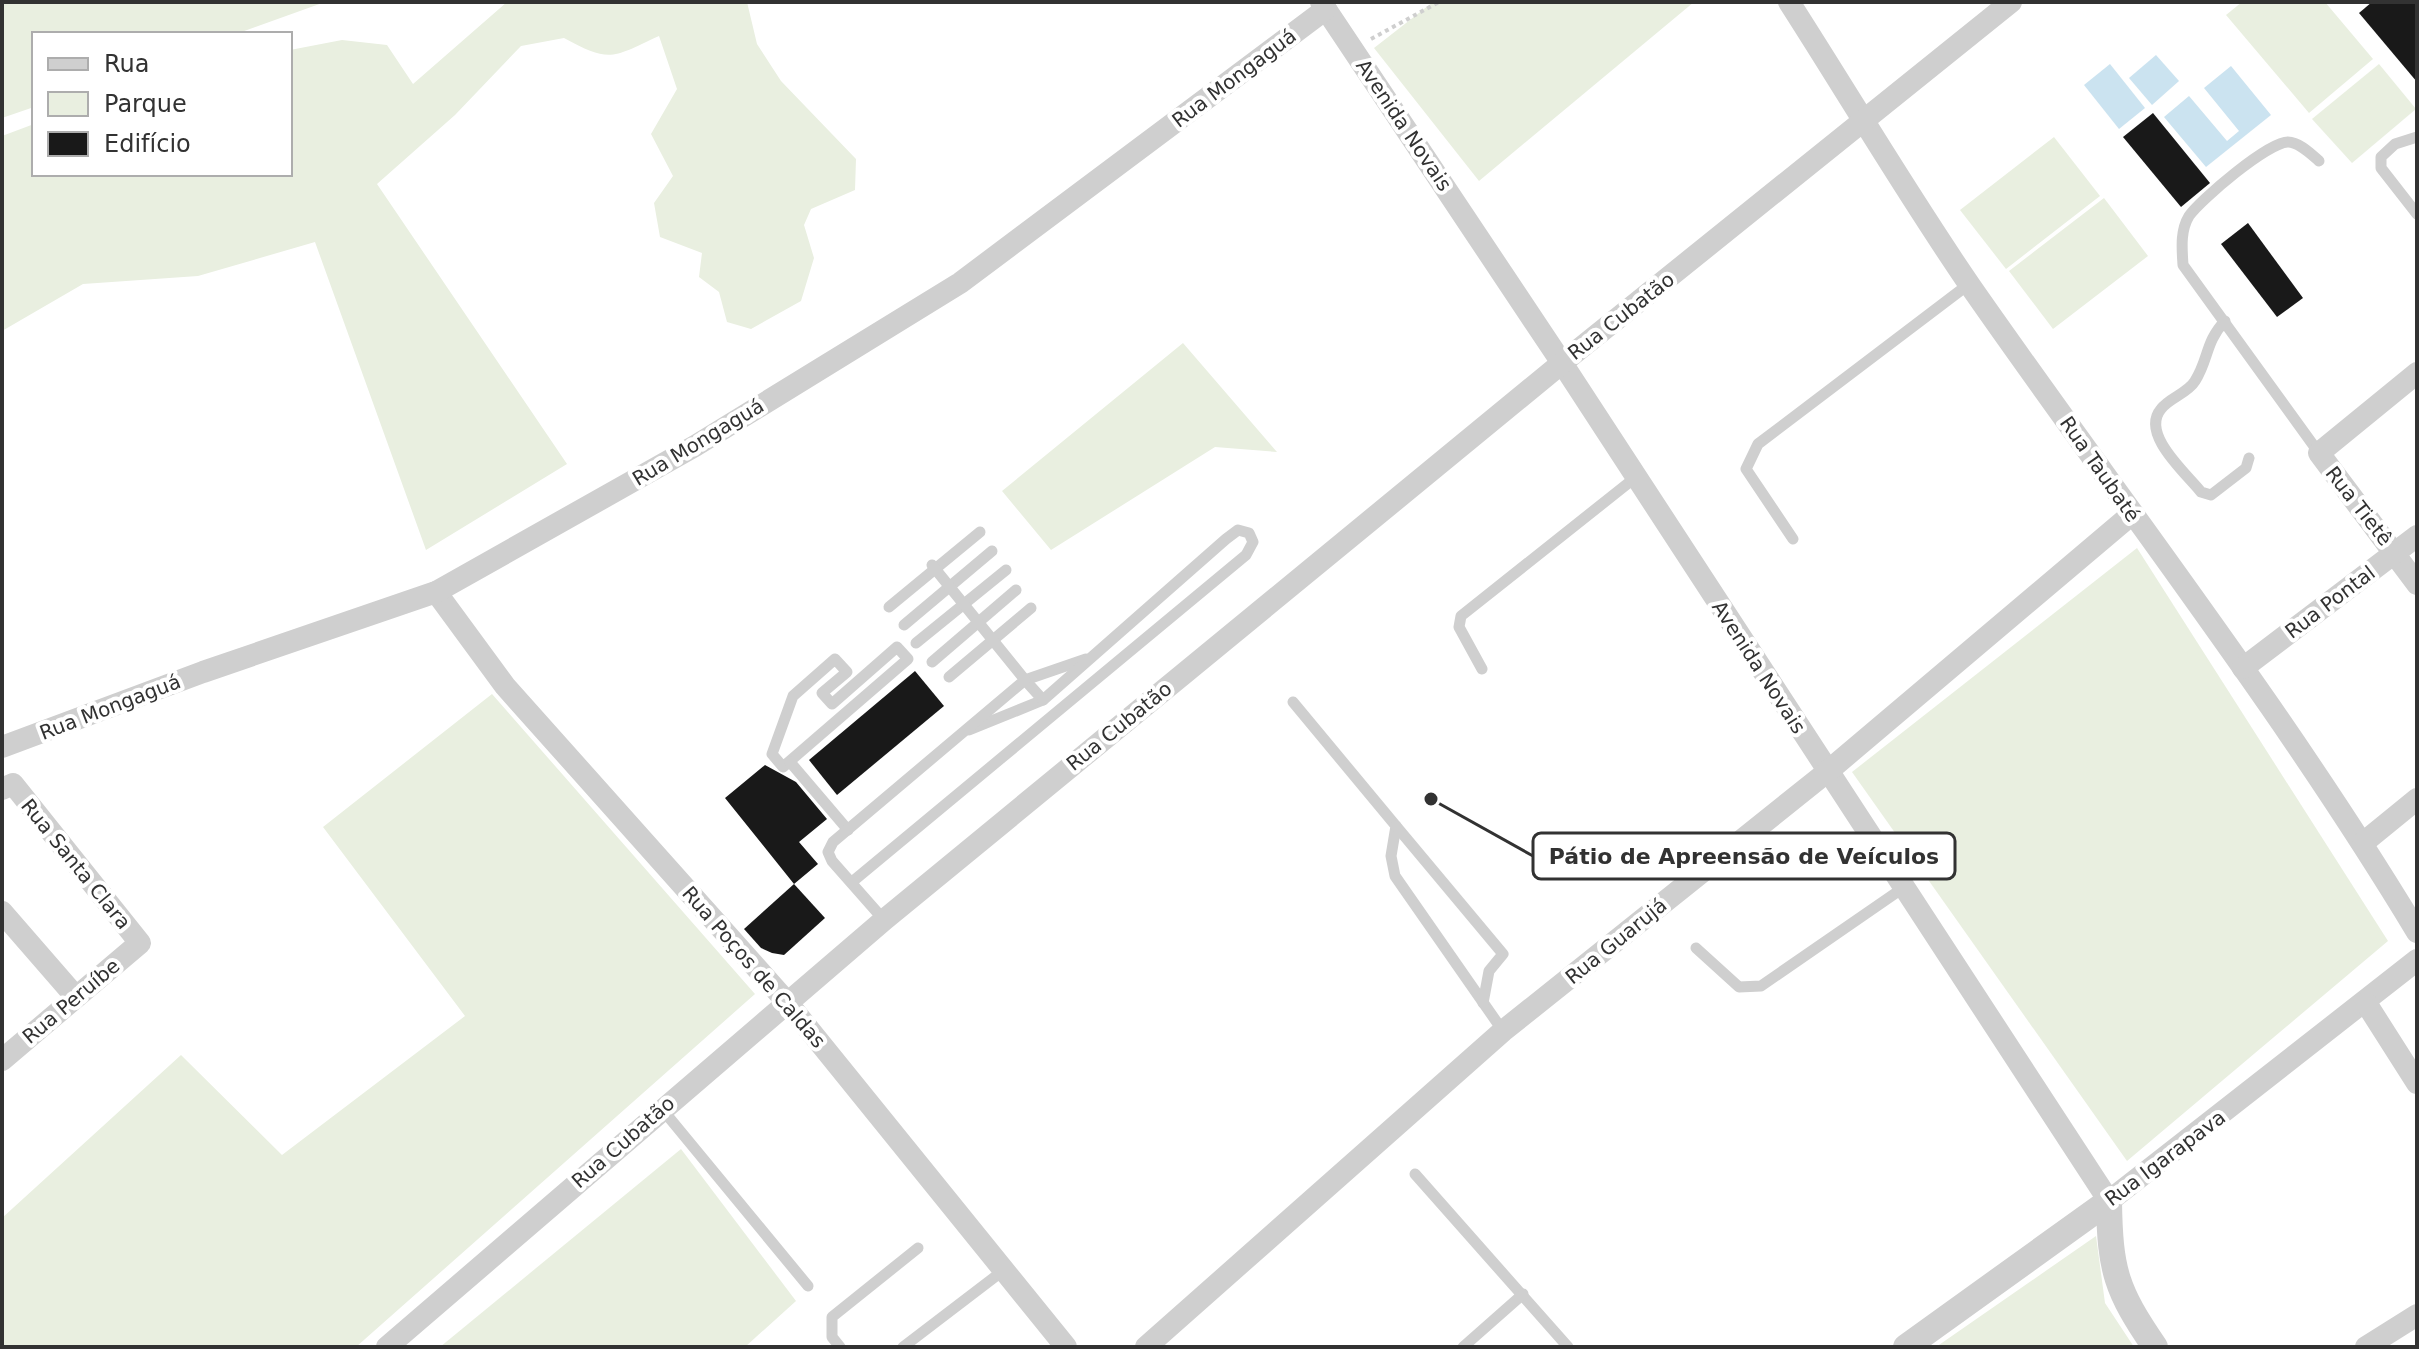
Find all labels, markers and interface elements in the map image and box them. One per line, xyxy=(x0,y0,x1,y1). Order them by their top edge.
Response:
street label: Rua Mongaguá xyxy=(1167,24,1301,132)
legend xyxy=(32,32,292,176)
text: Rua xyxy=(104,50,150,78)
street label: Avenida Novais xyxy=(1351,55,1457,195)
text: Parque xyxy=(104,90,187,118)
text: Edifício xyxy=(104,130,191,158)
street label: Rua Cubatão xyxy=(1563,267,1679,365)
street label: Rua Mongaguá xyxy=(628,393,768,491)
street label: Rua Taubaté xyxy=(2055,412,2145,526)
street label: Rua Tietê xyxy=(2321,462,2397,550)
street label: Rua Pontal xyxy=(2280,560,2380,644)
street label: Avenida Novais xyxy=(1707,596,1811,738)
street label: Rua Mongaguá xyxy=(36,669,184,745)
street label: Rua Cubatão xyxy=(1062,676,1176,776)
street label: Rua Santa Clara xyxy=(16,794,136,934)
callout: Pátio de Apreensão de Veículos xyxy=(1533,833,1955,879)
text: Pátio de Apreensão de Veículos xyxy=(1549,844,1939,869)
street label: Rua Poços de Caldas xyxy=(677,881,831,1053)
street label: Rua Guarujá xyxy=(1560,893,1672,989)
street label: Rua Peruíbe xyxy=(18,953,124,1049)
street label: Rua Cubatão xyxy=(567,1091,679,1193)
street label: Rua Igarapava xyxy=(2100,1105,2230,1211)

